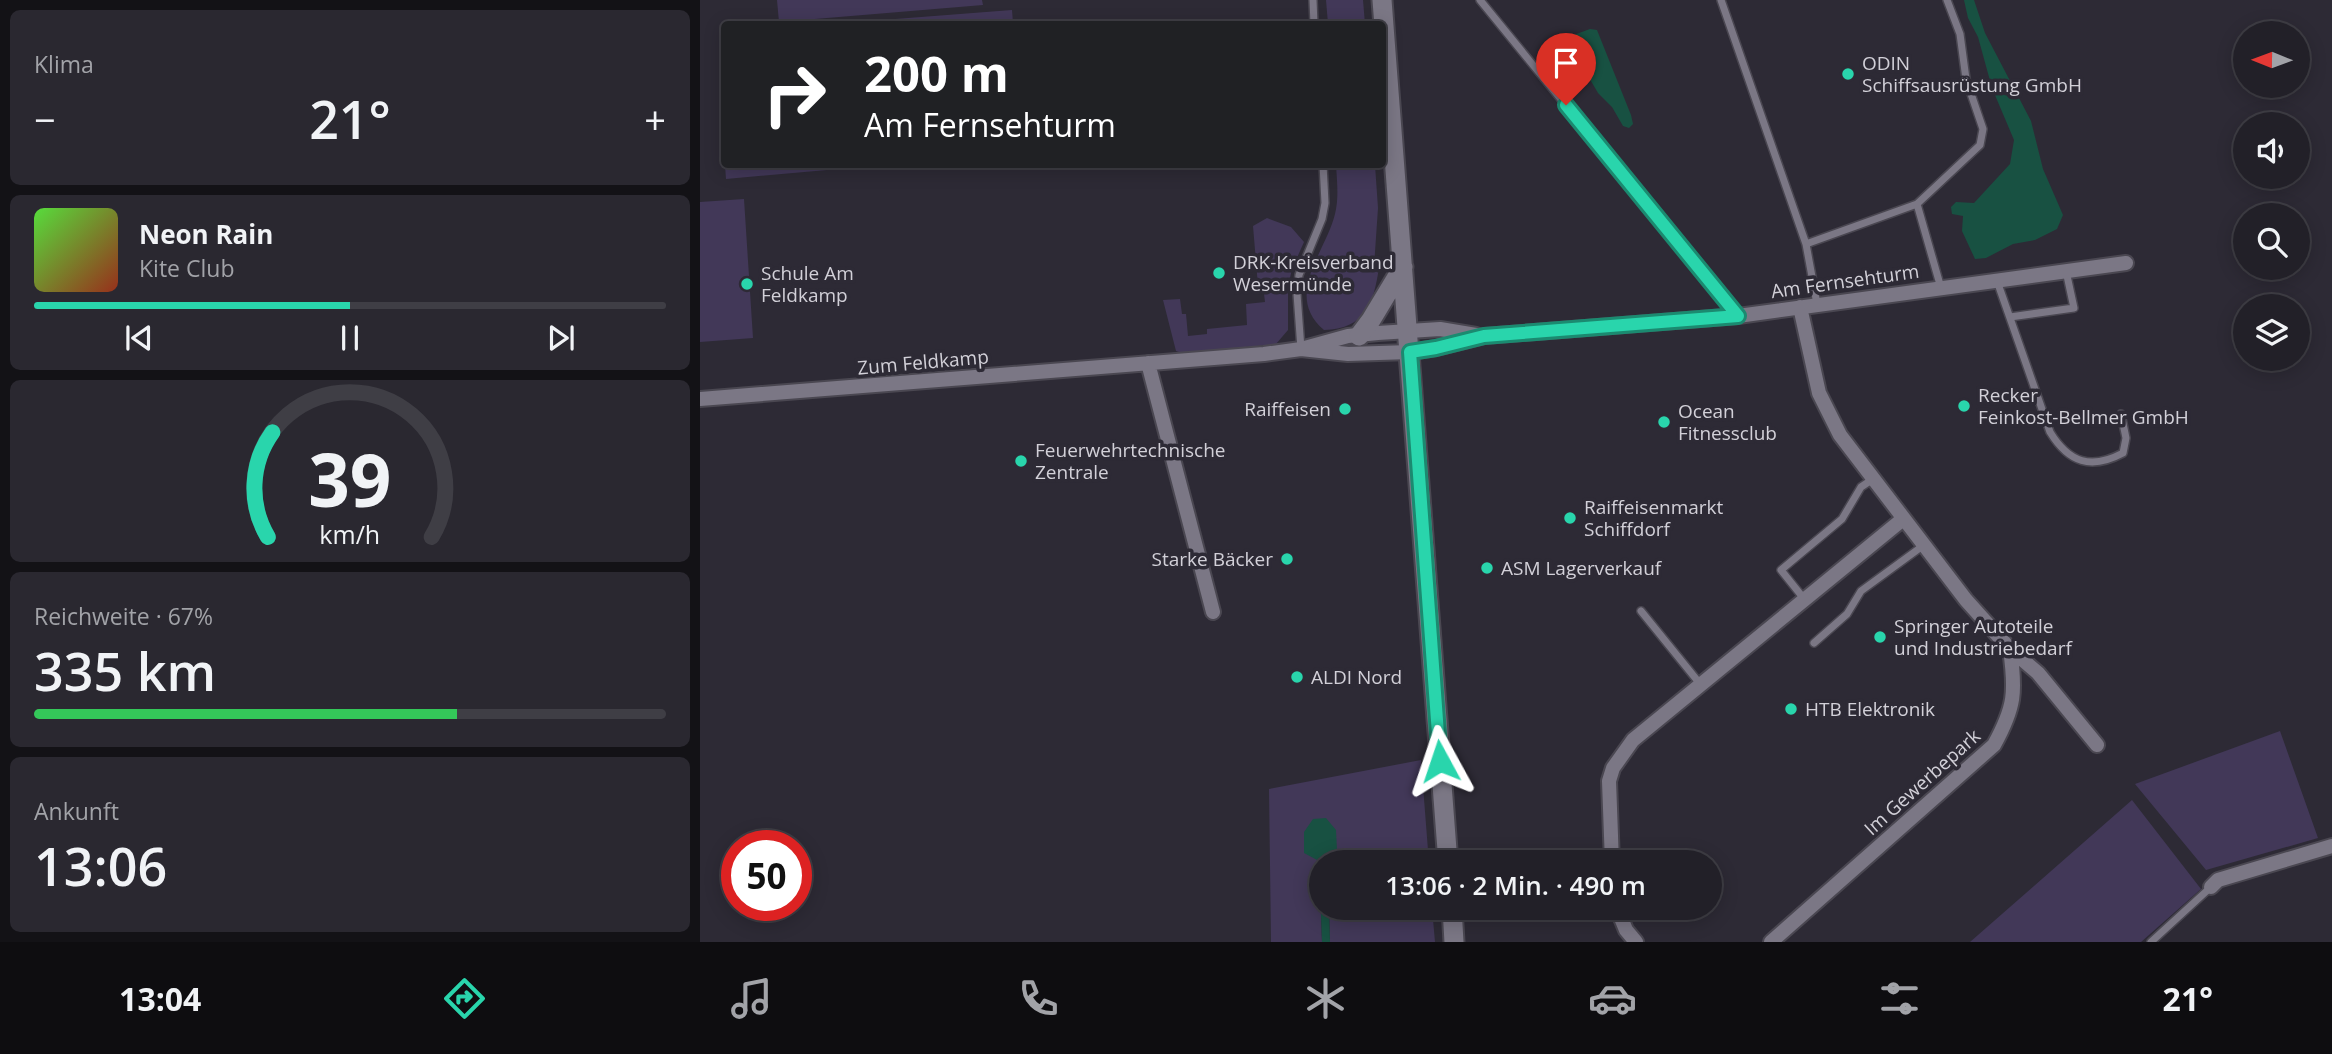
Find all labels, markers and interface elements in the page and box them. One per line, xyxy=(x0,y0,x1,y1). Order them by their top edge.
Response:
north arrow xyxy=(2233,21,2310,98)
map controls xyxy=(2233,21,2310,371)
pin xyxy=(1536,33,1596,105)
text: 200 m xyxy=(864,40,1009,106)
icon: arrive xyxy=(1547,44,1585,82)
text: Klima xyxy=(34,48,94,80)
icon: right xyxy=(749,49,840,140)
place label: ODIN Schiffsausrüstung GmbH xyxy=(1862,50,2082,98)
marker: ODIN Schiffsausrüstung GmbH xyxy=(1840,66,1856,82)
text: 21° xyxy=(309,83,391,154)
text: − xyxy=(34,93,56,145)
text: + xyxy=(644,93,666,145)
text: Am Fernsehturm xyxy=(864,103,1116,146)
button: sound xyxy=(2233,112,2310,189)
button: search xyxy=(2233,203,2310,280)
text: Neon Rain xyxy=(139,216,273,252)
place label: DRK-Kreisverband Wesermünde xyxy=(1233,249,1394,297)
text: Kite Club xyxy=(139,252,234,284)
street label: Am Fernsehturm xyxy=(1769,258,1921,304)
place label: Schule Am Feldkamp xyxy=(761,260,854,308)
marker: DRK-Kreisverband Wesermünde xyxy=(1211,265,1227,281)
marker: Schule Am Feldkamp xyxy=(739,276,755,292)
button: layers xyxy=(2233,294,2310,371)
icon: previous xyxy=(120,319,158,357)
icon: pause xyxy=(331,319,369,357)
icon: next xyxy=(542,319,580,357)
street label: Zum Feldkamp xyxy=(856,343,990,381)
place label: Recker Feinkost-Bellmer GmbH xyxy=(1978,382,2189,430)
place label: Raiffeisen xyxy=(1244,396,1331,422)
place label: Ocean Fitnessclub xyxy=(1678,398,1777,446)
marker: Recker Feinkost-Bellmer GmbH xyxy=(1956,398,1972,414)
marker: Raiffeisen xyxy=(1337,401,1353,417)
marker: Ocean Fitnessclub xyxy=(1656,414,1672,430)
text: 39 xyxy=(308,429,392,528)
place label: Feuerwehrtechnische Zentrale xyxy=(1035,437,1226,485)
marker: Feuerwehrtechnische Zentrale xyxy=(1013,453,1029,469)
place label: Raiffeisenmarkt Schiffdorf xyxy=(1584,494,1724,542)
marker: Raiffeisenmarkt Schiffdorf xyxy=(1562,510,1578,526)
text: km/h xyxy=(320,517,380,551)
place label: Starke Bäcker xyxy=(1152,546,1273,572)
marker: Starke Bäcker xyxy=(1279,551,1295,567)
place label: ASM Lagerverkauf xyxy=(1501,555,1663,581)
marker: ASM Lagerverkauf xyxy=(1479,560,1495,576)
text: Reichweite · 67% xyxy=(34,600,213,632)
place label: Springer Autoteile und Industriebedarf xyxy=(1894,613,2073,661)
marker: Springer Autoteile und Industriebedarf xyxy=(1872,629,1888,645)
text: 335 km xyxy=(34,635,216,706)
place label: ALDI Nord xyxy=(1311,664,1402,690)
marker: ALDI Nord xyxy=(1289,669,1305,685)
place label: HTB Elektronik xyxy=(1805,696,1935,722)
marker: HTB Elektronik xyxy=(1783,701,1799,717)
street label: Im Gewerbepark xyxy=(1858,723,1986,841)
position arrow xyxy=(1403,724,1477,798)
text: Ankunft xyxy=(34,795,119,827)
text: 13:06 xyxy=(34,830,167,901)
speed limit sign: 50 xyxy=(721,830,812,921)
text: 13:06 · 2 Min. · 490 m xyxy=(1385,867,1646,903)
icon: directions xyxy=(440,974,489,1023)
icon: music xyxy=(727,974,776,1023)
icon: phone xyxy=(1014,974,1063,1023)
icon: climate xyxy=(1301,974,1350,1023)
icon: car xyxy=(1588,974,1637,1023)
icon: filters xyxy=(1875,974,1924,1023)
text: 13:04 xyxy=(119,977,201,1020)
text: 21° xyxy=(2163,977,2213,1020)

